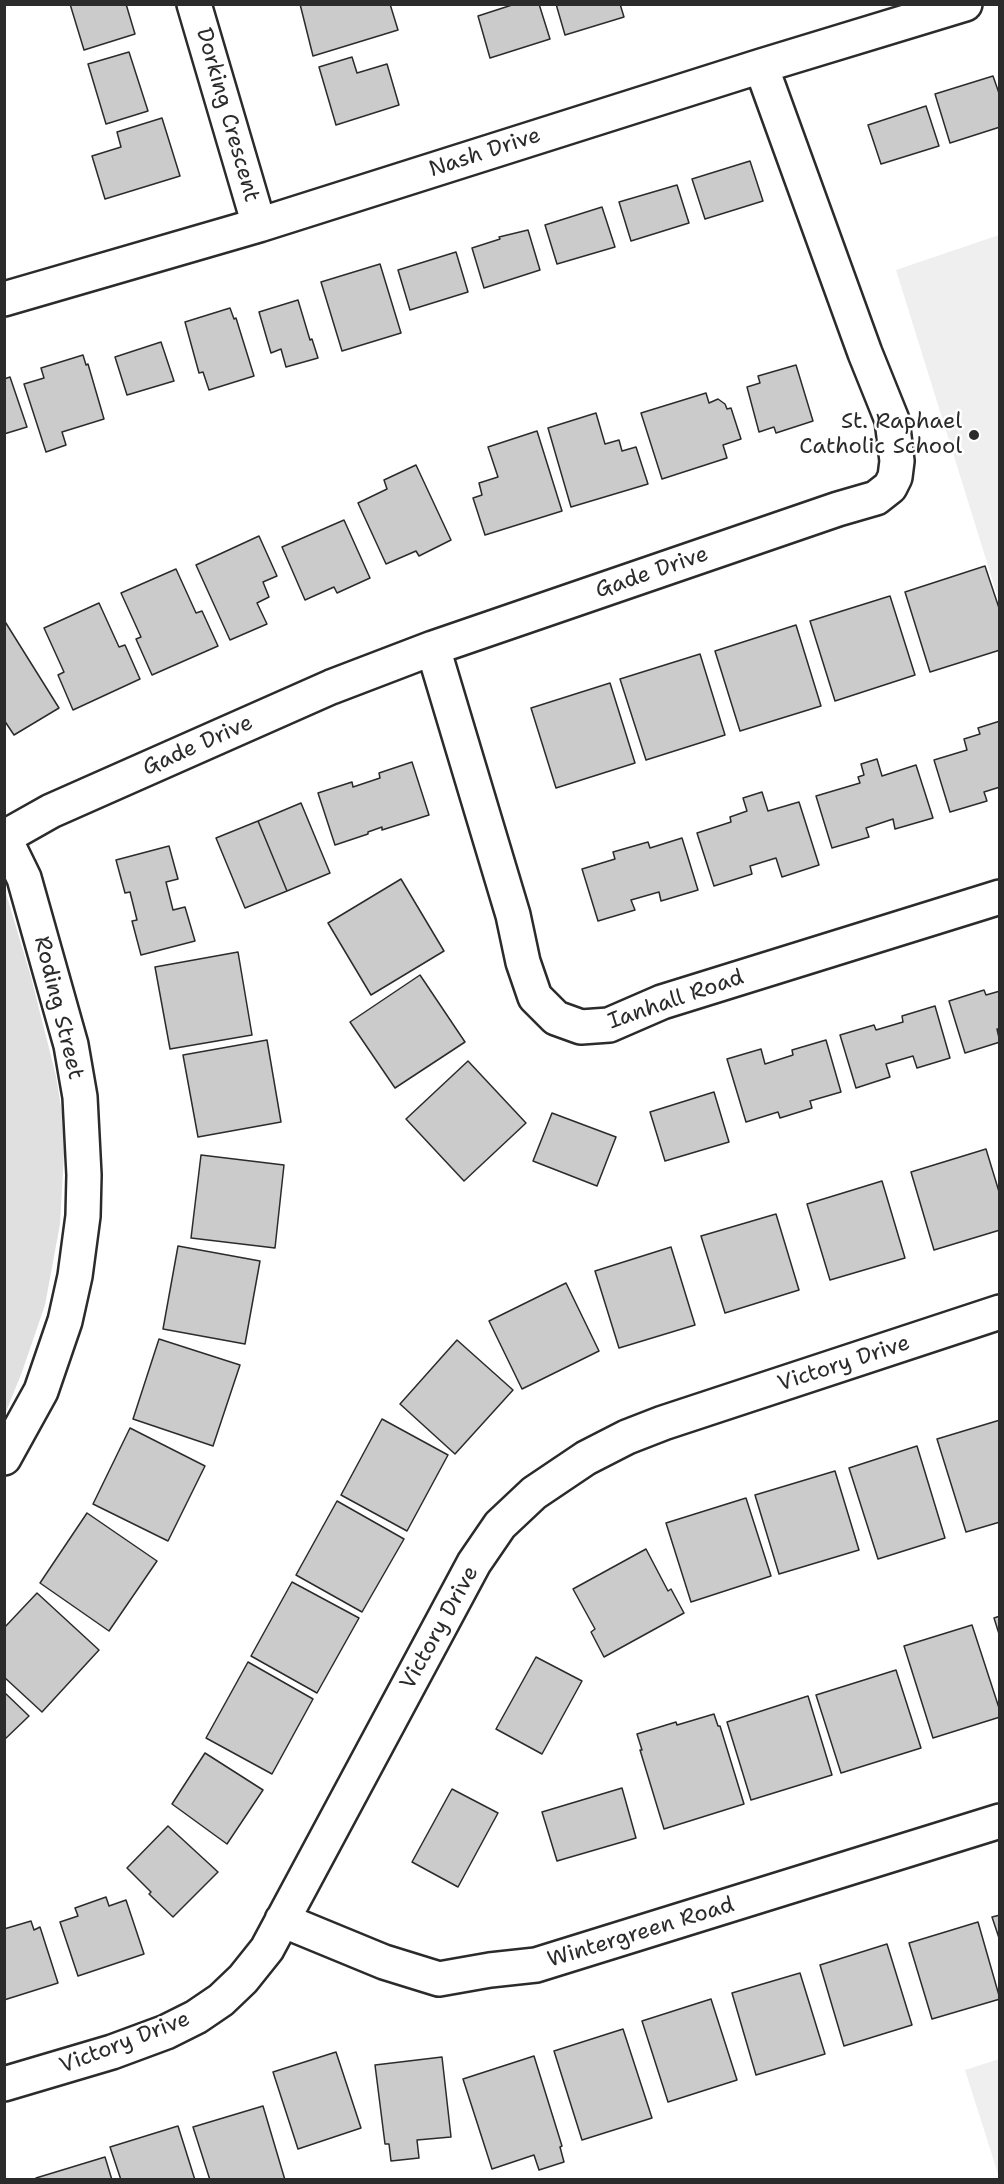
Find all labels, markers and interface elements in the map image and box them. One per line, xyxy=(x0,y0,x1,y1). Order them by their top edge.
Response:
street label: Dorking Crescent xyxy=(190,25,264,205)
street label: Nash Drive xyxy=(426,123,544,183)
place label: St. Raphael Catholic School xyxy=(799,409,962,460)
marker: St. Raphael Catholic School xyxy=(967,428,981,442)
street label: Gade Drive xyxy=(592,541,712,605)
street label: Gade Drive xyxy=(139,710,257,782)
street label: Roding Street xyxy=(27,934,89,1082)
street label: Ianhall Road xyxy=(605,964,747,1036)
street label: Victory Drive xyxy=(775,1330,913,1398)
street label: Victory Drive xyxy=(395,1562,485,1694)
street label: Wintergreen Road xyxy=(545,1892,737,1974)
street label: Victory Drive xyxy=(56,2006,194,2080)

